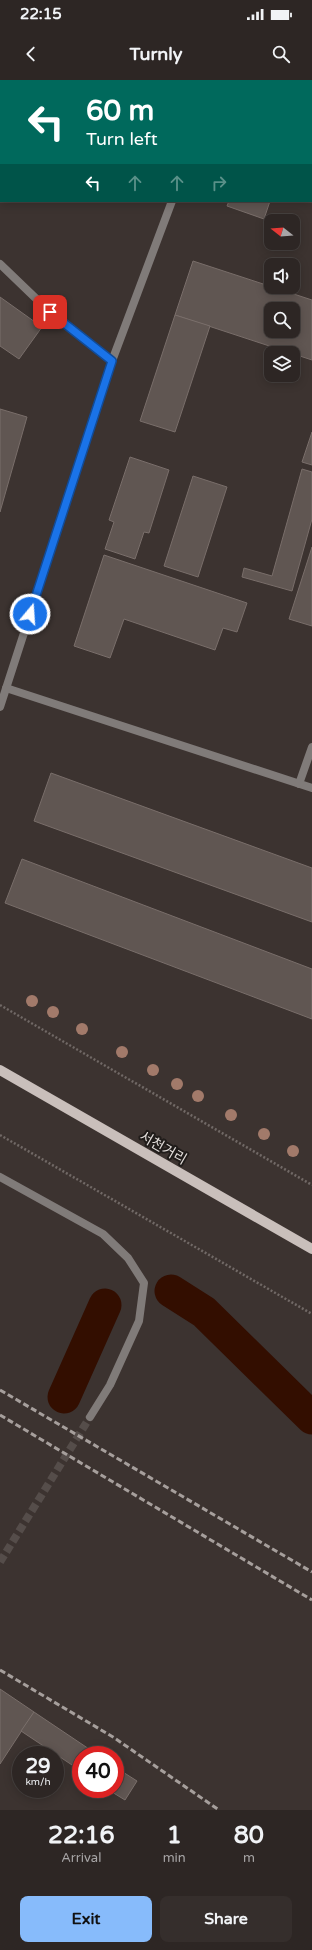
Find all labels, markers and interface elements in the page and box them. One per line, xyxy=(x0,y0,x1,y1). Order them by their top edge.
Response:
text: 22:15 xyxy=(20,5,62,23)
icon: back xyxy=(20,43,42,65)
text: Turnly xyxy=(130,43,182,65)
icon: search xyxy=(270,43,292,65)
text: 60 m xyxy=(86,94,154,128)
icon: left xyxy=(20,96,72,148)
text: Turn left xyxy=(86,128,158,150)
icon: left xyxy=(82,172,104,194)
icon: ahead xyxy=(124,172,146,194)
icon: ahead xyxy=(166,172,188,194)
icon: right xyxy=(208,172,230,194)
north arrow xyxy=(264,214,300,250)
map controls xyxy=(264,214,300,382)
button: sound xyxy=(264,258,300,294)
pin xyxy=(33,295,67,329)
icon: arrive xyxy=(39,301,61,323)
button: search xyxy=(264,302,300,338)
button: layers xyxy=(264,346,300,382)
position arrow xyxy=(9,593,51,635)
street label: 서천거리 xyxy=(136,1128,190,1168)
speed limit sign: 40 xyxy=(72,1746,124,1798)
text: 29 xyxy=(25,1755,51,1779)
text: km/h xyxy=(25,1776,51,1788)
text: 22:16 xyxy=(48,1821,115,1850)
text: 1 xyxy=(167,1821,182,1850)
text: 80 xyxy=(234,1821,264,1850)
text: Arrival xyxy=(61,1850,101,1866)
text: min xyxy=(163,1850,186,1866)
text: m xyxy=(243,1850,255,1866)
button: Exit xyxy=(20,1896,152,1942)
button: Share xyxy=(160,1896,292,1942)

